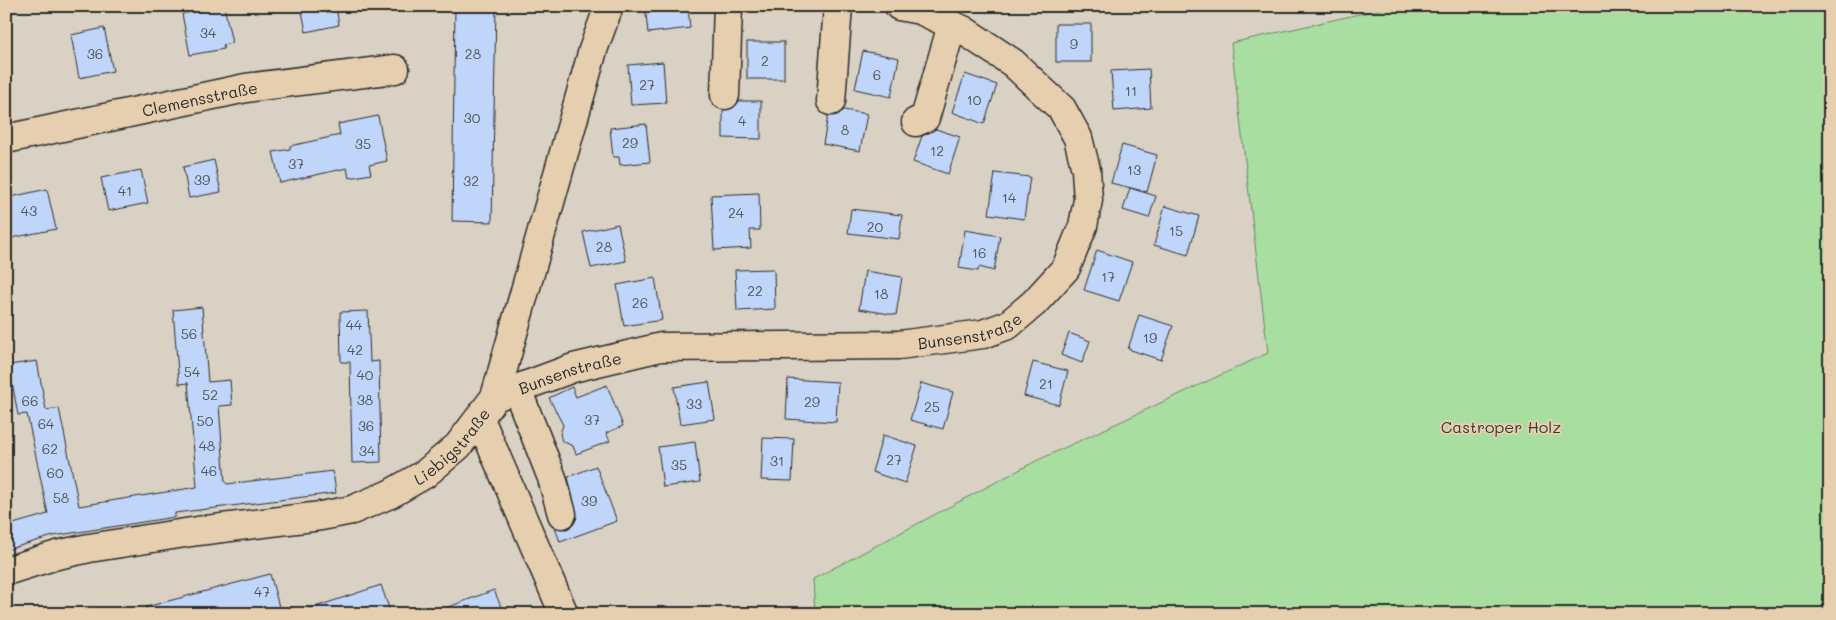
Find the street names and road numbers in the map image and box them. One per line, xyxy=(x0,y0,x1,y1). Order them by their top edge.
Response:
street label: Clemensstraße xyxy=(140,76,259,120)
street label: Bunsenstraße xyxy=(916,308,1026,353)
street label: Bunsenstraße xyxy=(515,346,623,398)
street label: Liebigstraße xyxy=(410,403,494,489)

